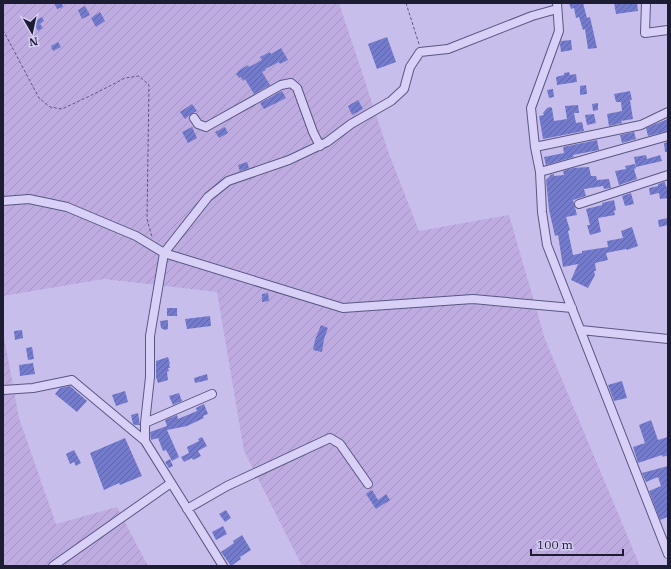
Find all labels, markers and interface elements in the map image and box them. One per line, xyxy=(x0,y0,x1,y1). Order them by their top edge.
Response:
north arrow xyxy=(12,12,52,52)
text: N xyxy=(28,34,39,50)
scale bar xyxy=(531,531,623,557)
text: 100 m xyxy=(537,537,573,552)

